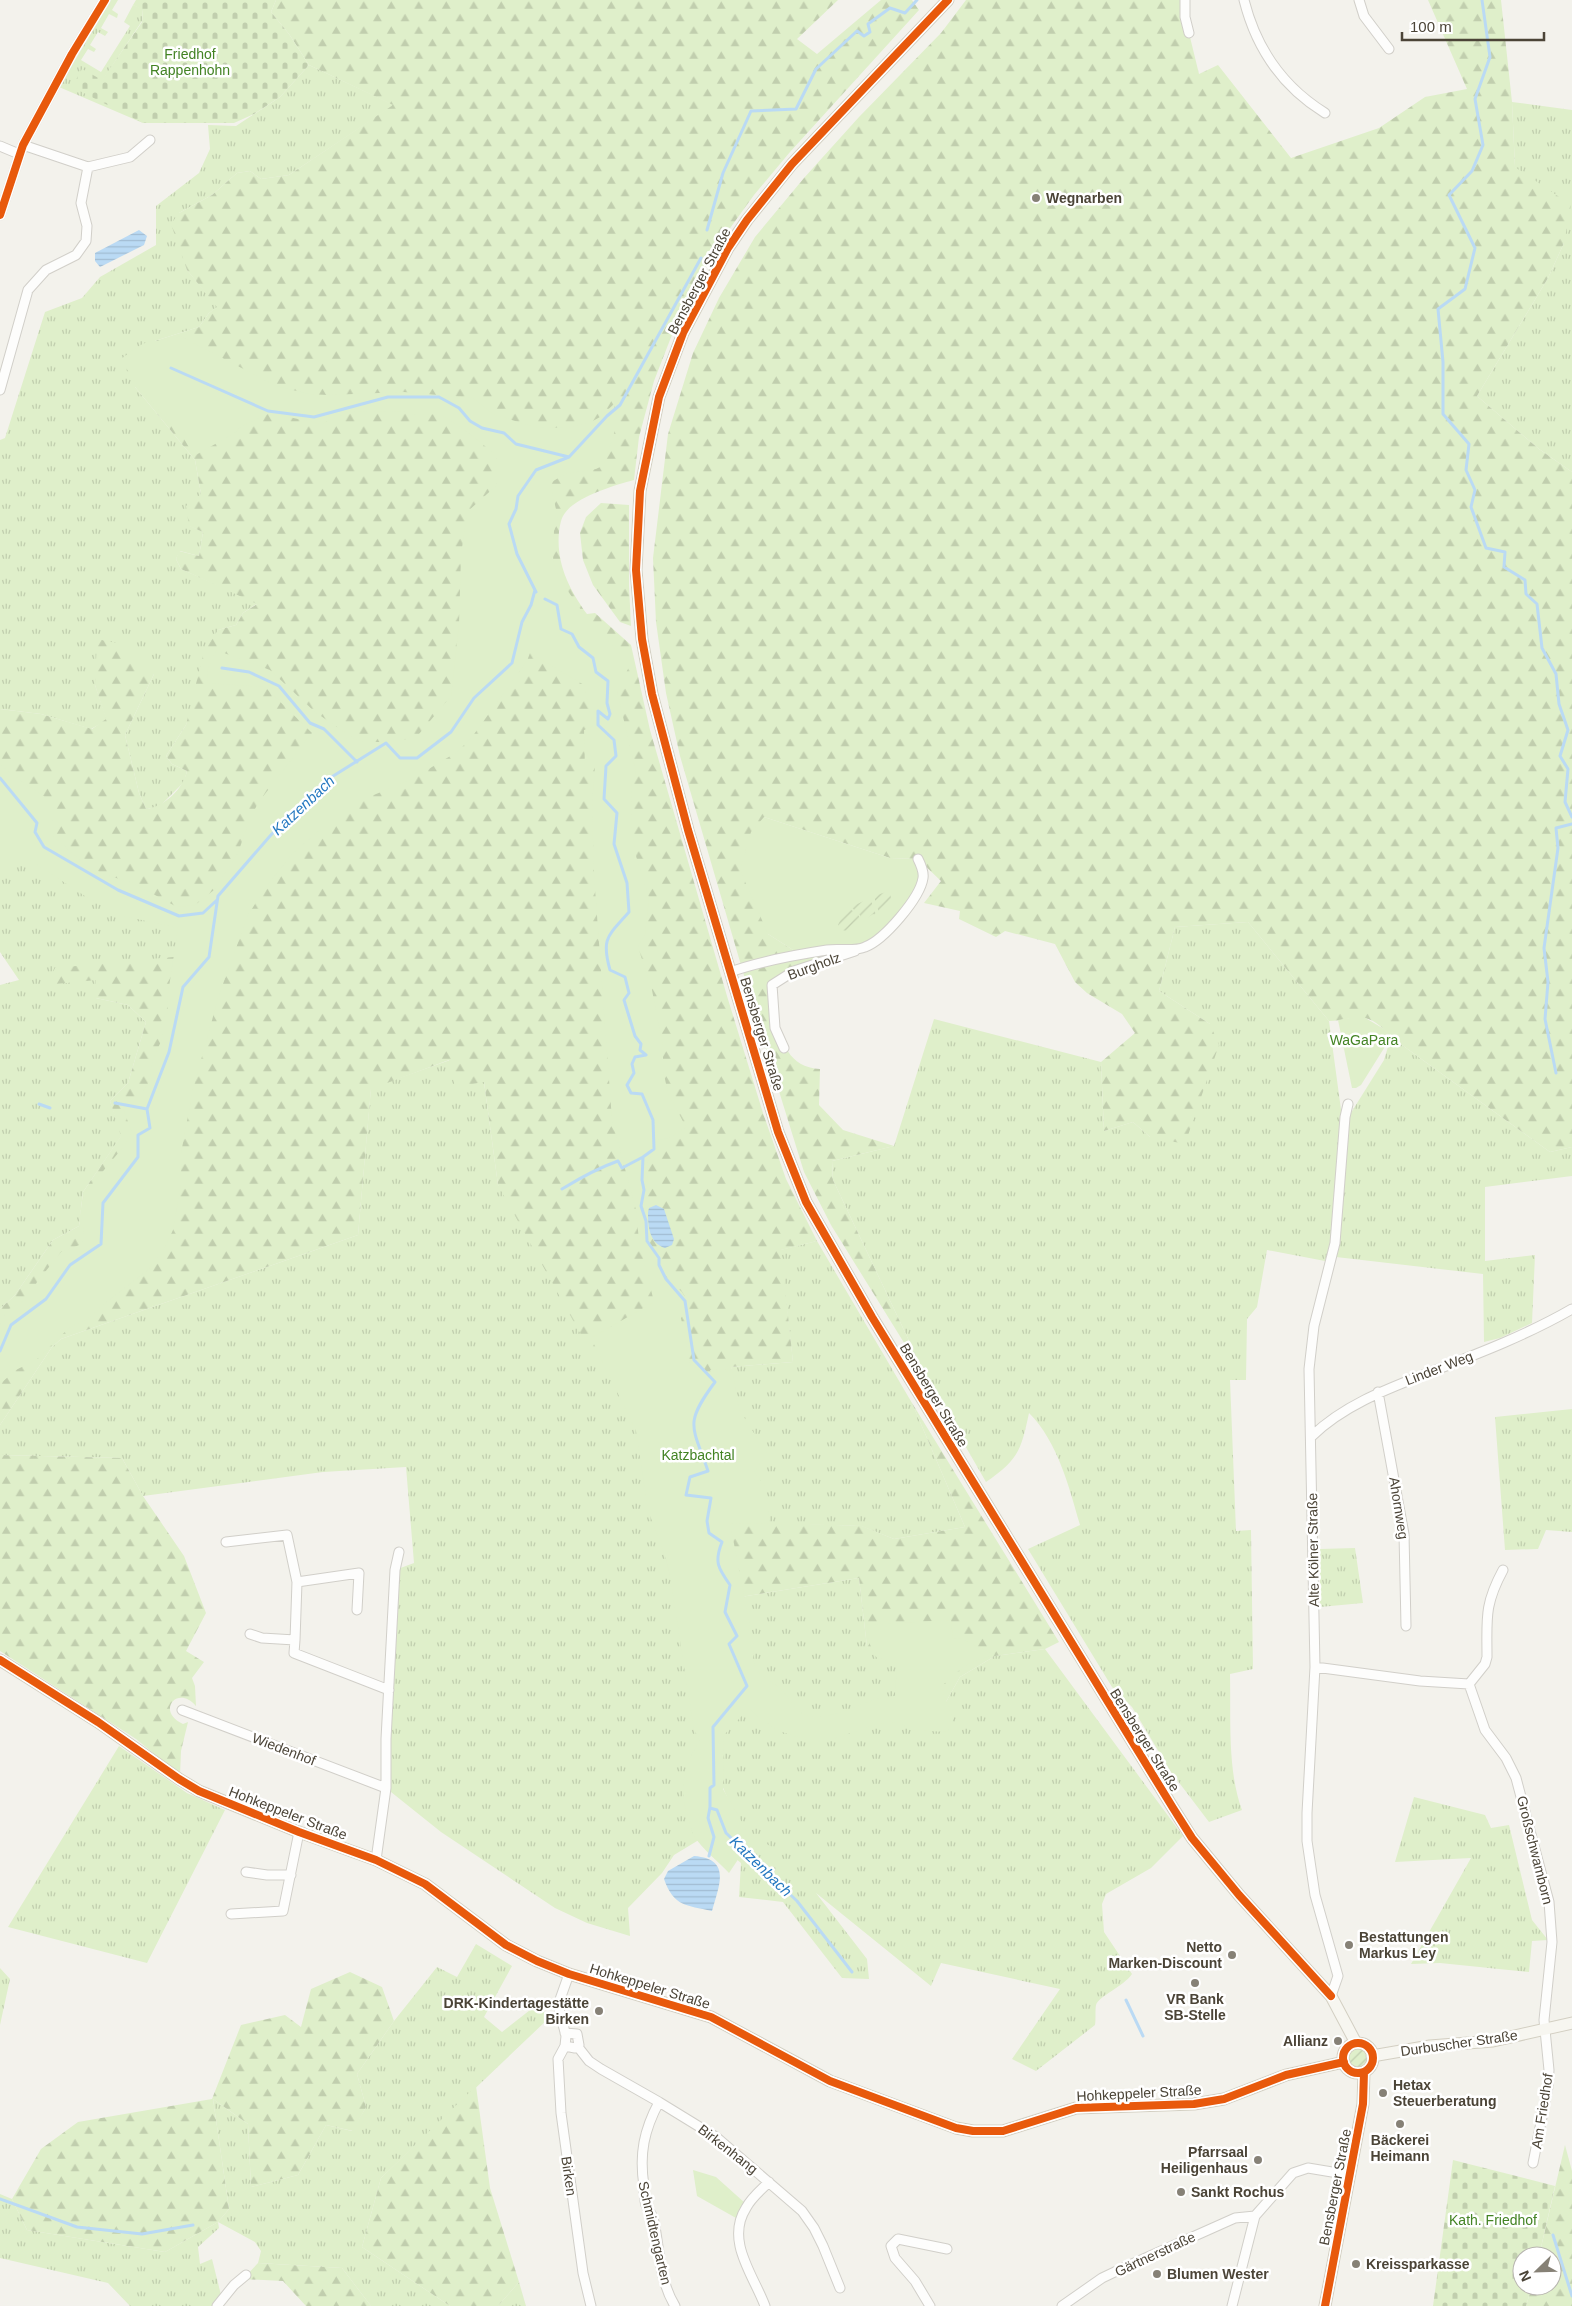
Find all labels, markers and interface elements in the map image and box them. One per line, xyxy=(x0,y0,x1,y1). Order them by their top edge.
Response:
scale bar xyxy=(1402,10,1544,42)
text: 100 m xyxy=(1410,18,1452,35)
park label: Friedhof Rappenhohn xyxy=(150,46,230,78)
place label: Wegnarben xyxy=(1046,190,1122,206)
marker: Wegnarben xyxy=(1030,192,1042,204)
street label: Bensberger Straße xyxy=(664,225,734,337)
water label: Katzenbach xyxy=(268,772,338,838)
street label: Burgholz xyxy=(785,949,843,983)
street label: Bensberger Straße xyxy=(737,975,787,1093)
park label: WaGaPara xyxy=(1330,1032,1399,1048)
street label: Bensberger Straße xyxy=(897,1340,971,1450)
street label: Linder Weg xyxy=(1403,1348,1475,1388)
park label: Katzbachtal xyxy=(661,1447,735,1463)
street label: Ahornweg xyxy=(1386,1476,1412,1540)
street label: Alte Kölner Straße xyxy=(1304,1492,1322,1607)
street label: Bensberger Straße xyxy=(1107,1686,1183,1795)
street label: Wiedenhof xyxy=(250,1730,318,1768)
street label: Hohkeppeler Straße xyxy=(227,1783,350,1843)
street label: Großschwamborn xyxy=(1514,1794,1556,1906)
water label: Katzenbach xyxy=(727,1832,795,1900)
place label: Bestattungen Markus Ley xyxy=(1359,1929,1448,1961)
place label: Netto Marken-Discount xyxy=(1108,1939,1222,1971)
marker: Bestattungen Markus Ley xyxy=(1343,1939,1355,1951)
marker: Netto Marken-Discount xyxy=(1226,1949,1238,1961)
street label: Hohkeppeler Straße xyxy=(588,1960,712,2012)
marker: VR Bank SB-Stelle xyxy=(1189,1977,1201,1989)
place label: VR Bank SB-Stelle xyxy=(1164,1991,1226,2023)
place label: DRK-Kindertagestätte Birken xyxy=(444,1995,589,2027)
marker: DRK-Kindertagestätte Birken xyxy=(593,2005,605,2017)
street label: Durbuscher Straße xyxy=(1399,2027,1519,2059)
place label: Allianz xyxy=(1283,2033,1328,2049)
marker: Allianz xyxy=(1332,2035,1344,2047)
street label: Am Friedhof xyxy=(1528,2072,1556,2150)
place label: Hetax Steuerberatung xyxy=(1393,2077,1496,2109)
street label: Hohkeppeler Straße xyxy=(1076,2082,1202,2104)
marker: Hetax Steuerberatung xyxy=(1377,2087,1389,2099)
marker: Bäckerei Heimann xyxy=(1394,2118,1406,2130)
street label: Birkenhang xyxy=(695,2121,761,2177)
street label: Bensberger Straße xyxy=(1316,2127,1354,2247)
place label: Bäckerei Heimann xyxy=(1370,2132,1430,2164)
place label: Pfarrsaal Heiligenhaus xyxy=(1161,2144,1248,2176)
marker: Pfarrsaal Heiligenhaus xyxy=(1252,2154,1264,2166)
street label: Birken xyxy=(558,2155,580,2197)
street label: Schmidtengarten xyxy=(635,2180,675,2286)
place label: Sankt Rochus xyxy=(1191,2184,1285,2200)
marker: Sankt Rochus xyxy=(1175,2186,1187,2198)
park label: Kath. Friedhof xyxy=(1449,2212,1537,2228)
street label: Gärtnerstraße xyxy=(1112,2228,1198,2280)
north arrow xyxy=(1512,2246,1562,2296)
place label: Kreissparkasse xyxy=(1366,2256,1470,2272)
marker: Kreissparkasse xyxy=(1350,2258,1362,2270)
place label: Blumen Wester xyxy=(1167,2266,1269,2282)
marker: Blumen Wester xyxy=(1151,2268,1163,2280)
text: N xyxy=(1516,2268,1534,2284)

